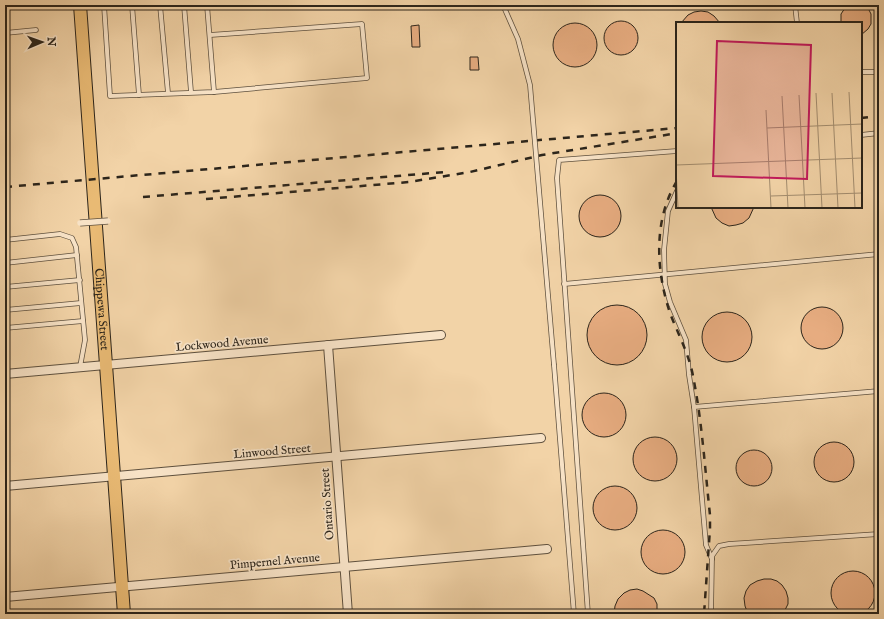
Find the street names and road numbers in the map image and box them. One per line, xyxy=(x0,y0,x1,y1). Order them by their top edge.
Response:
street label: Chippewa Street xyxy=(91,268,112,351)
street label: Lockwood Avenue xyxy=(175,332,270,355)
street label: Linwood Street xyxy=(233,441,311,462)
street label: Ontario Street xyxy=(318,467,337,540)
street label: Pimpernel Avenue xyxy=(229,550,321,574)

